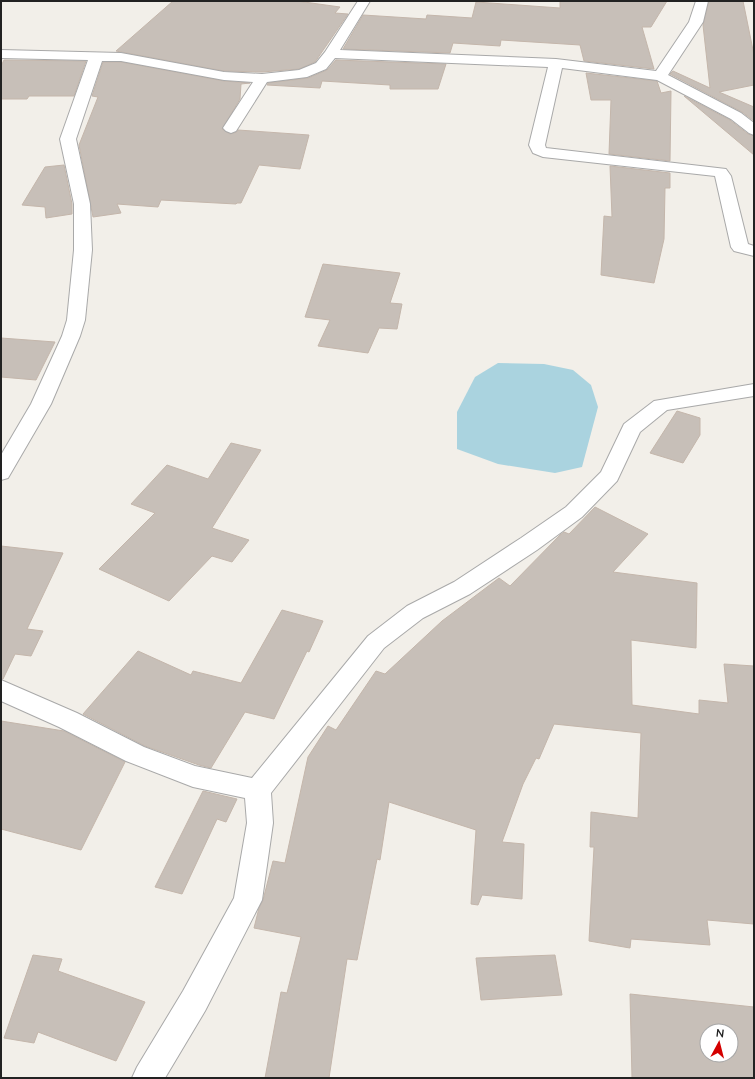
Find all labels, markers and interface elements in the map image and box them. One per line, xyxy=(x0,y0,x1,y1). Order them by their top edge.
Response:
north arrow xyxy=(699,1023,739,1063)
text: N xyxy=(715,1026,725,1041)

